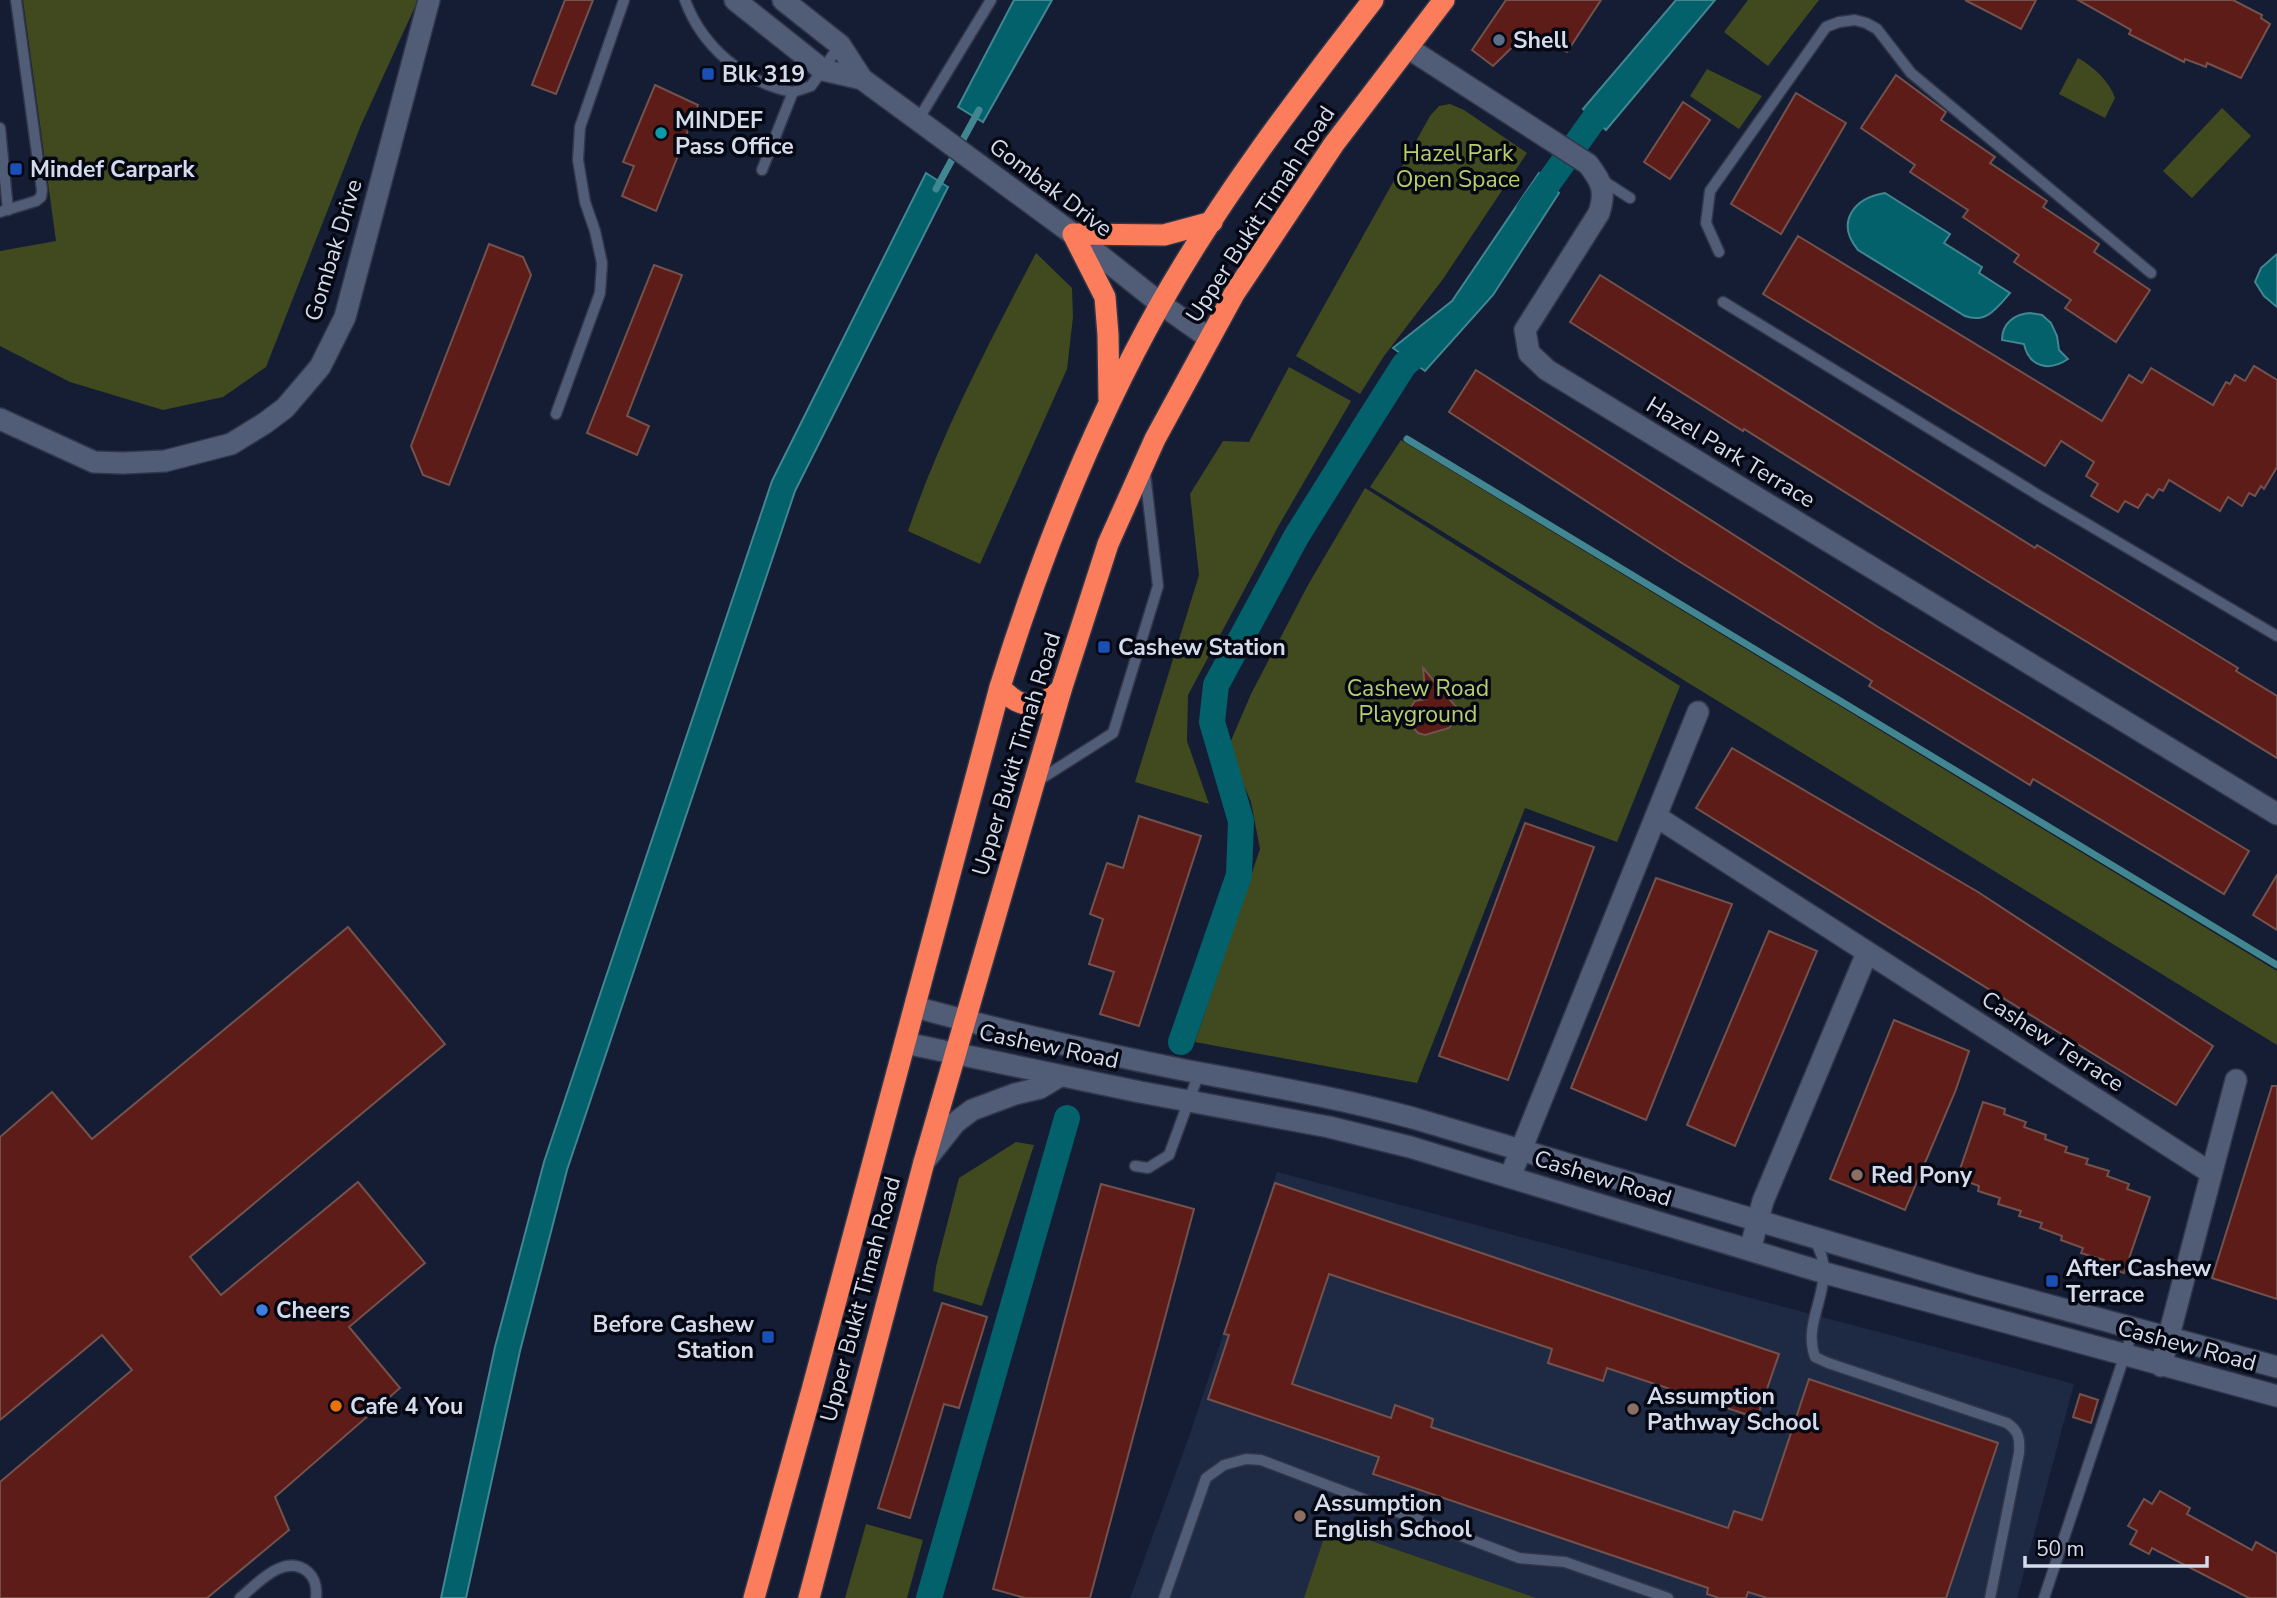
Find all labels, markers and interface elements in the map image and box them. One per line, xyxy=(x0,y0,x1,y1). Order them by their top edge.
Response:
place label: Shell xyxy=(1513,25,1569,56)
marker: Shell xyxy=(1491,32,1507,48)
place label: Blk 319 xyxy=(722,59,805,90)
marker: Blk 319 xyxy=(700,66,716,82)
street label: Upper Bukit Timah Road xyxy=(1179,100,1342,329)
place label: MINDEF Pass Office xyxy=(675,105,794,162)
marker: MINDEF Pass Office xyxy=(653,125,669,141)
street label: Gombak Drive xyxy=(983,131,1119,244)
park label: Hazel Park Open Space xyxy=(1396,138,1520,195)
place label: Mindef Carpark xyxy=(30,154,195,185)
marker: Mindef Carpark xyxy=(8,161,24,177)
street label: Gombak Drive xyxy=(297,175,370,325)
street label: Hazel Park Terrace xyxy=(1640,390,1821,515)
street label: Upper Bukit Timah Road xyxy=(965,629,1068,880)
place label: Cashew Station xyxy=(1118,632,1286,663)
marker: Cashew Station xyxy=(1096,639,1112,655)
park label: Cashew Road Playground xyxy=(1347,673,1489,730)
street label: Cashew Terrace xyxy=(1975,984,2130,1099)
street label: Cashew Road xyxy=(976,1017,1122,1076)
street label: Cashew Road xyxy=(1530,1143,1675,1214)
place label: Red Pony xyxy=(1871,1160,1973,1191)
marker: Red Pony xyxy=(1849,1167,1865,1183)
street label: Upper Bukit Timah Road xyxy=(813,1173,908,1425)
place label: After Cashew Terrace xyxy=(2066,1253,2212,1310)
marker: After Cashew Terrace xyxy=(2044,1273,2060,1289)
place label: Cheers xyxy=(276,1295,350,1326)
marker: Cheers xyxy=(254,1302,270,1318)
place label: Before Cashew Station xyxy=(593,1309,754,1366)
street label: Cashew Road xyxy=(2114,1312,2260,1379)
marker: Before Cashew Station xyxy=(760,1329,776,1345)
place label: Assumption Pathway School xyxy=(1647,1381,1820,1438)
place label: Cafe 4 You xyxy=(350,1391,463,1422)
marker: Cafe 4 You xyxy=(328,1398,344,1414)
marker: Assumption Pathway School xyxy=(1625,1401,1641,1417)
place label: Assumption English School xyxy=(1314,1488,1472,1545)
marker: Assumption English School xyxy=(1292,1508,1308,1524)
scale bar xyxy=(2025,1524,2207,1568)
text: 50 m xyxy=(2036,1535,2085,1563)

